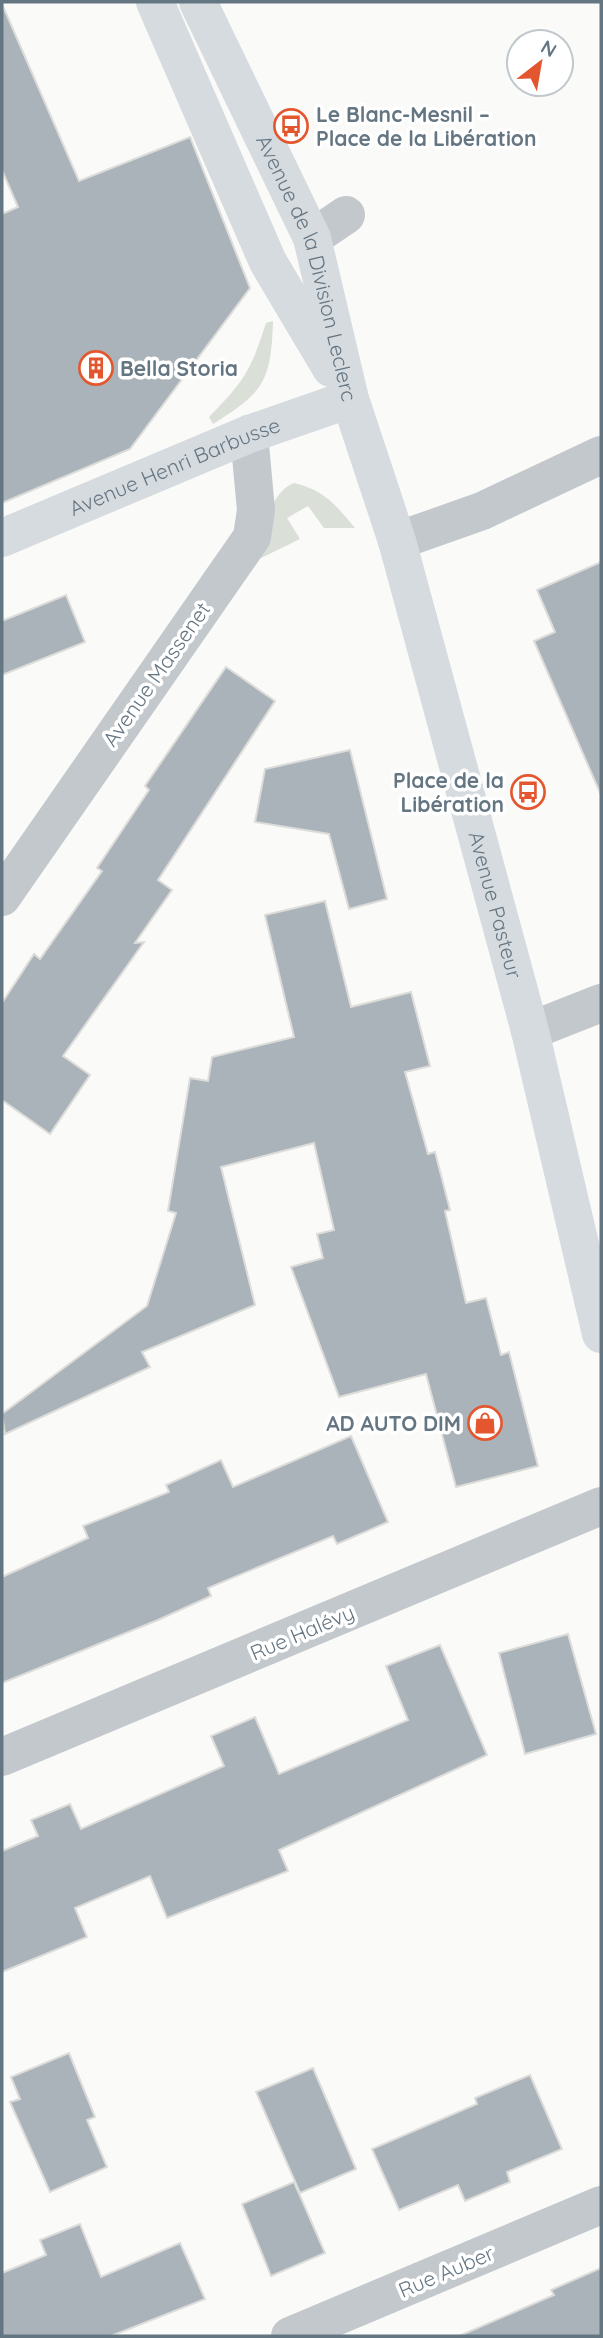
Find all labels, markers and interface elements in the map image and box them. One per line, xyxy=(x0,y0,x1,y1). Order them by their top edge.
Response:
north arrow xyxy=(505,28,575,98)
text: N xyxy=(537,35,561,62)
place label: Le Blanc-Mesnil – Place de la Libération xyxy=(316,101,536,151)
bus stop icon: Le Blanc-Mesnil – Place de la Libération xyxy=(272,107,310,145)
street label: Avenue de la Division Leclerc xyxy=(251,130,363,404)
building icon: Bella Storia xyxy=(77,349,115,387)
place label: Bella Storia xyxy=(120,355,238,381)
street label: Avenue Henri Barbusse xyxy=(65,411,283,521)
street label: Avenue Massenet xyxy=(96,597,216,751)
place label: Place de la Libération xyxy=(393,767,504,817)
bus stop icon: Place de la Libération xyxy=(509,773,547,811)
street label: Avenue Pasteur xyxy=(463,828,528,981)
shop icon: AD AUTO DIM xyxy=(466,1404,504,1442)
place label: AD AUTO DIM xyxy=(326,1410,461,1436)
street label: Rue Halévy xyxy=(246,1598,358,1666)
street label: Rue Auber xyxy=(394,2239,498,2303)

